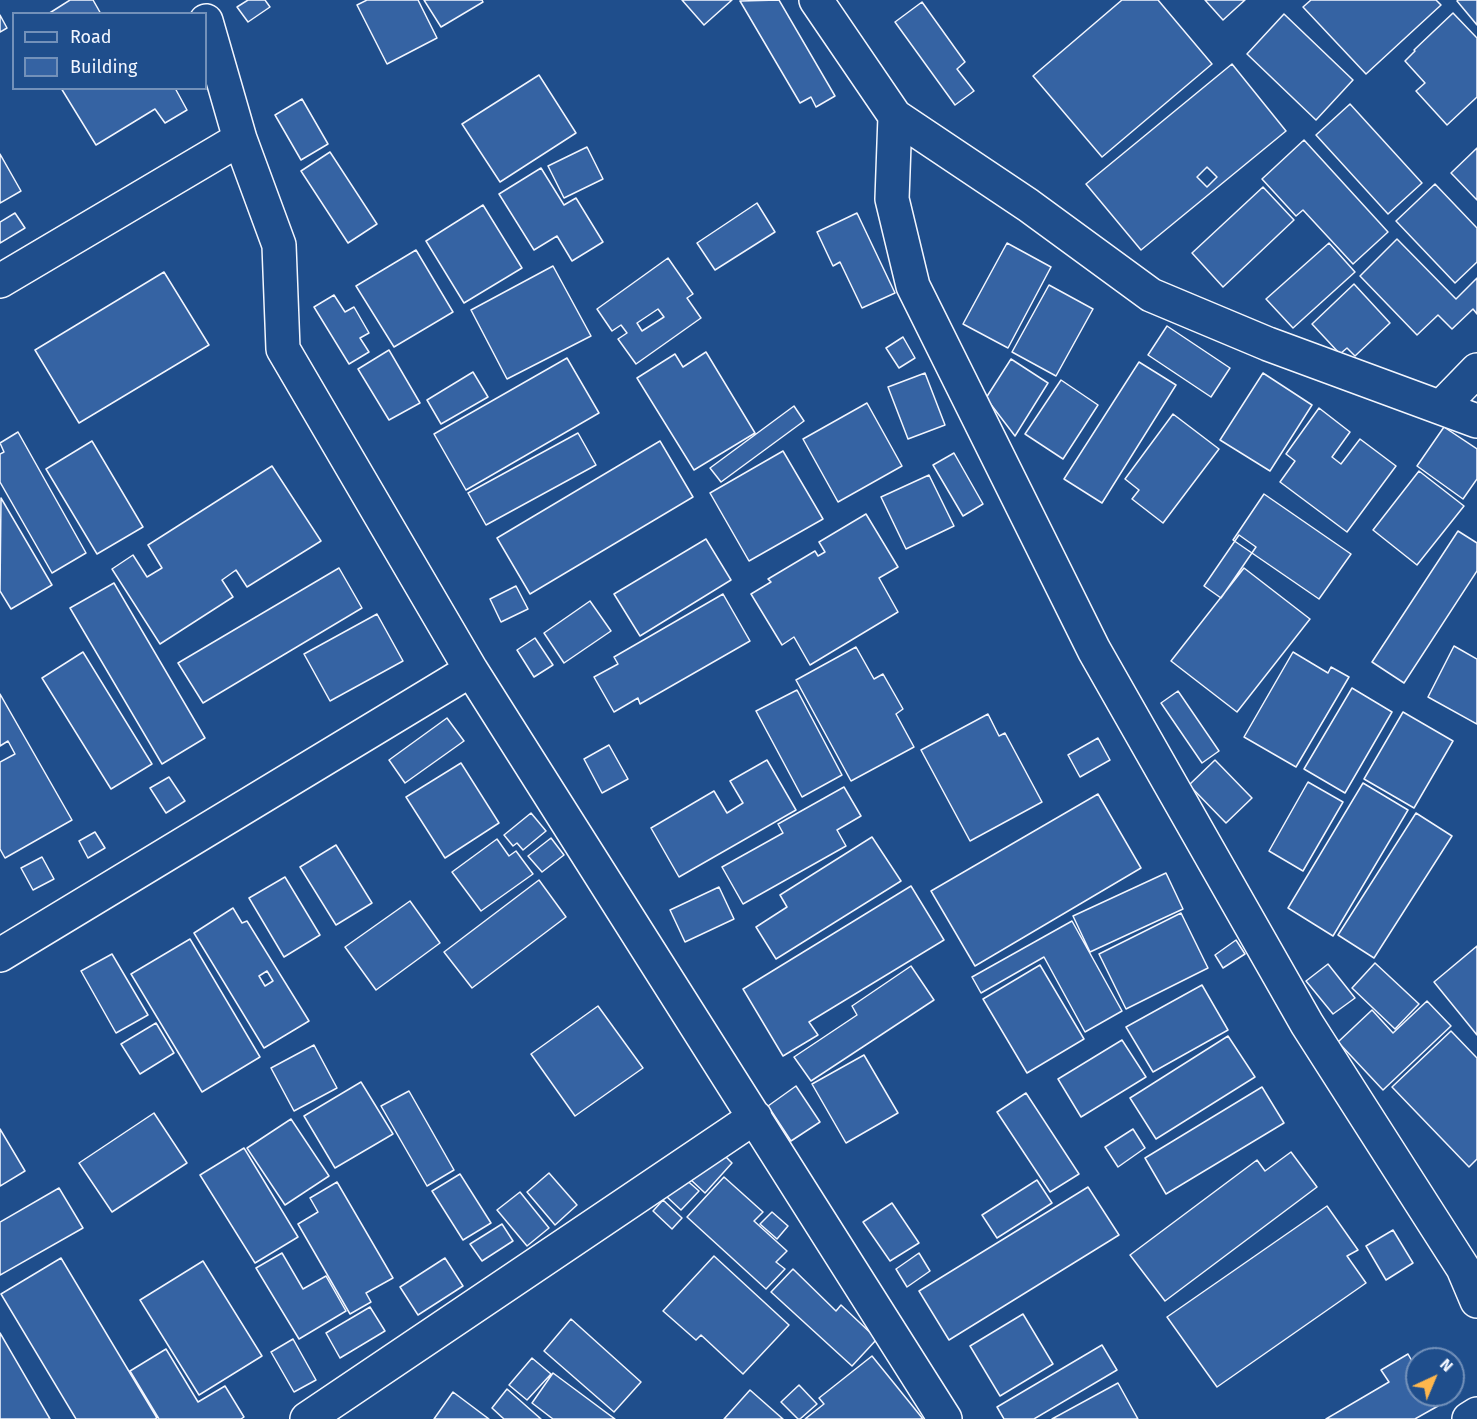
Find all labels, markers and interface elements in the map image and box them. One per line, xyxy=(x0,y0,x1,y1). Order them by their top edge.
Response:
legend xyxy=(12,12,207,90)
text: Road xyxy=(70,26,112,48)
text: Building xyxy=(70,56,137,78)
north arrow xyxy=(1405,1347,1465,1407)
text: N xyxy=(1436,1355,1457,1376)

